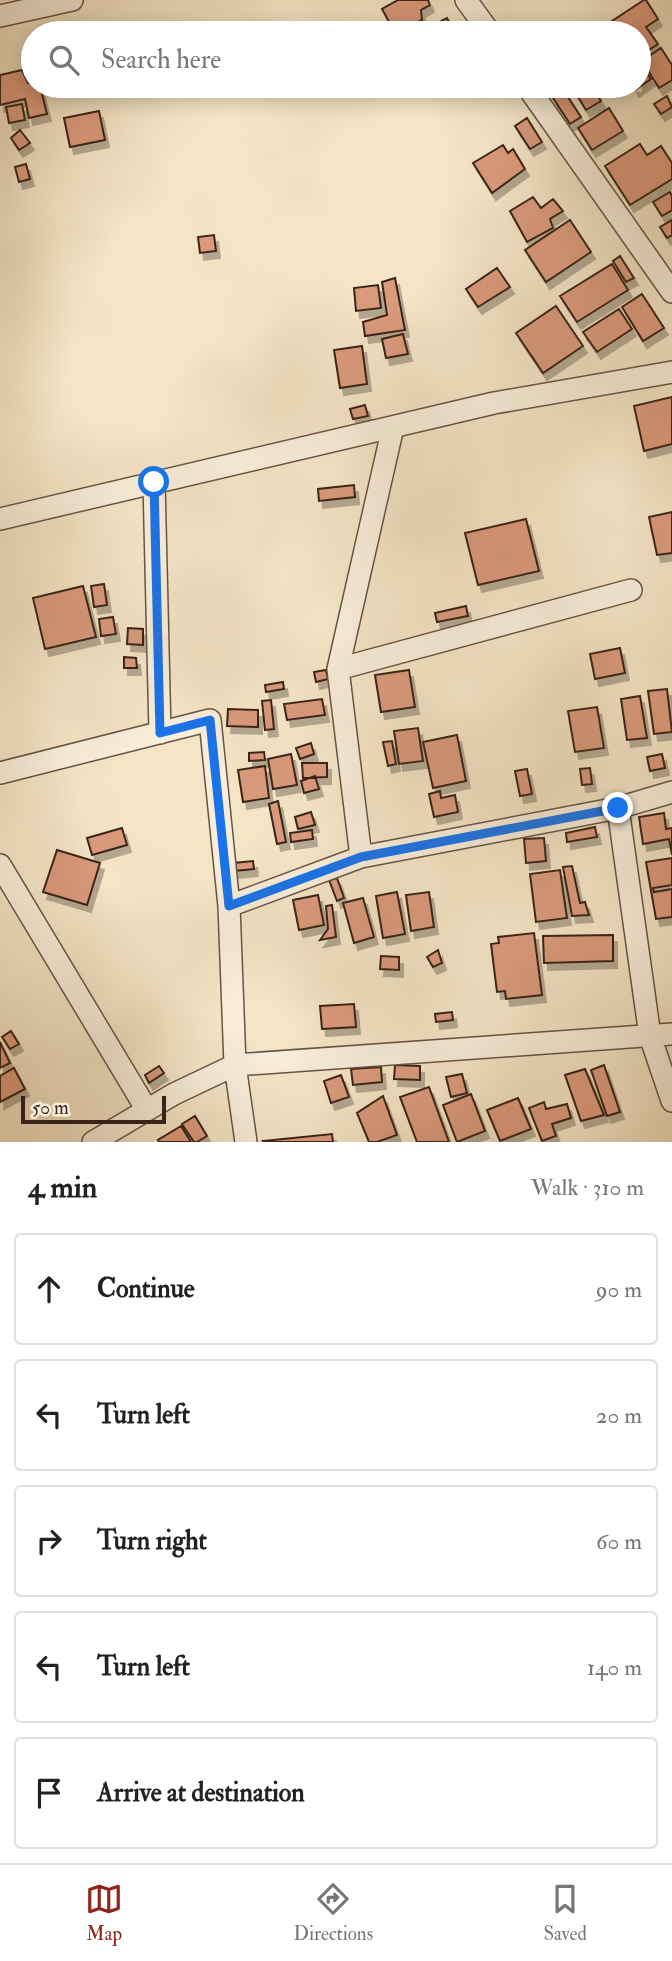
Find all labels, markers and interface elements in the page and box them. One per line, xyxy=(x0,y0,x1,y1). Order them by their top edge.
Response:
search box xyxy=(21,21,651,98)
icon: search xyxy=(45,41,83,79)
text: Search here xyxy=(101,44,221,76)
route start xyxy=(138,466,169,497)
route end xyxy=(602,792,633,823)
scale bar xyxy=(21,1093,166,1125)
text: 50 m xyxy=(32,1096,69,1120)
text: 4 min xyxy=(28,1169,97,1206)
text: Walk · 310 m xyxy=(531,1173,644,1202)
icon: ahead xyxy=(30,1270,68,1308)
text: Continue xyxy=(97,1273,195,1305)
text: 90 m xyxy=(596,1275,642,1304)
icon: left xyxy=(30,1396,68,1434)
text: Turn left xyxy=(97,1399,190,1431)
text: 20 m xyxy=(596,1401,642,1430)
icon: right xyxy=(30,1522,68,1560)
text: Turn right xyxy=(97,1525,207,1557)
text: 60 m xyxy=(596,1527,642,1556)
icon: left xyxy=(30,1648,68,1686)
text: Turn left xyxy=(97,1651,190,1683)
text: 140 m xyxy=(587,1653,642,1682)
icon: arrive xyxy=(30,1774,68,1812)
text: Arrive at destination xyxy=(97,1777,305,1809)
tab: Map xyxy=(85,1880,123,1946)
tab: Directions xyxy=(293,1880,373,1946)
tab: Saved xyxy=(543,1880,587,1946)

